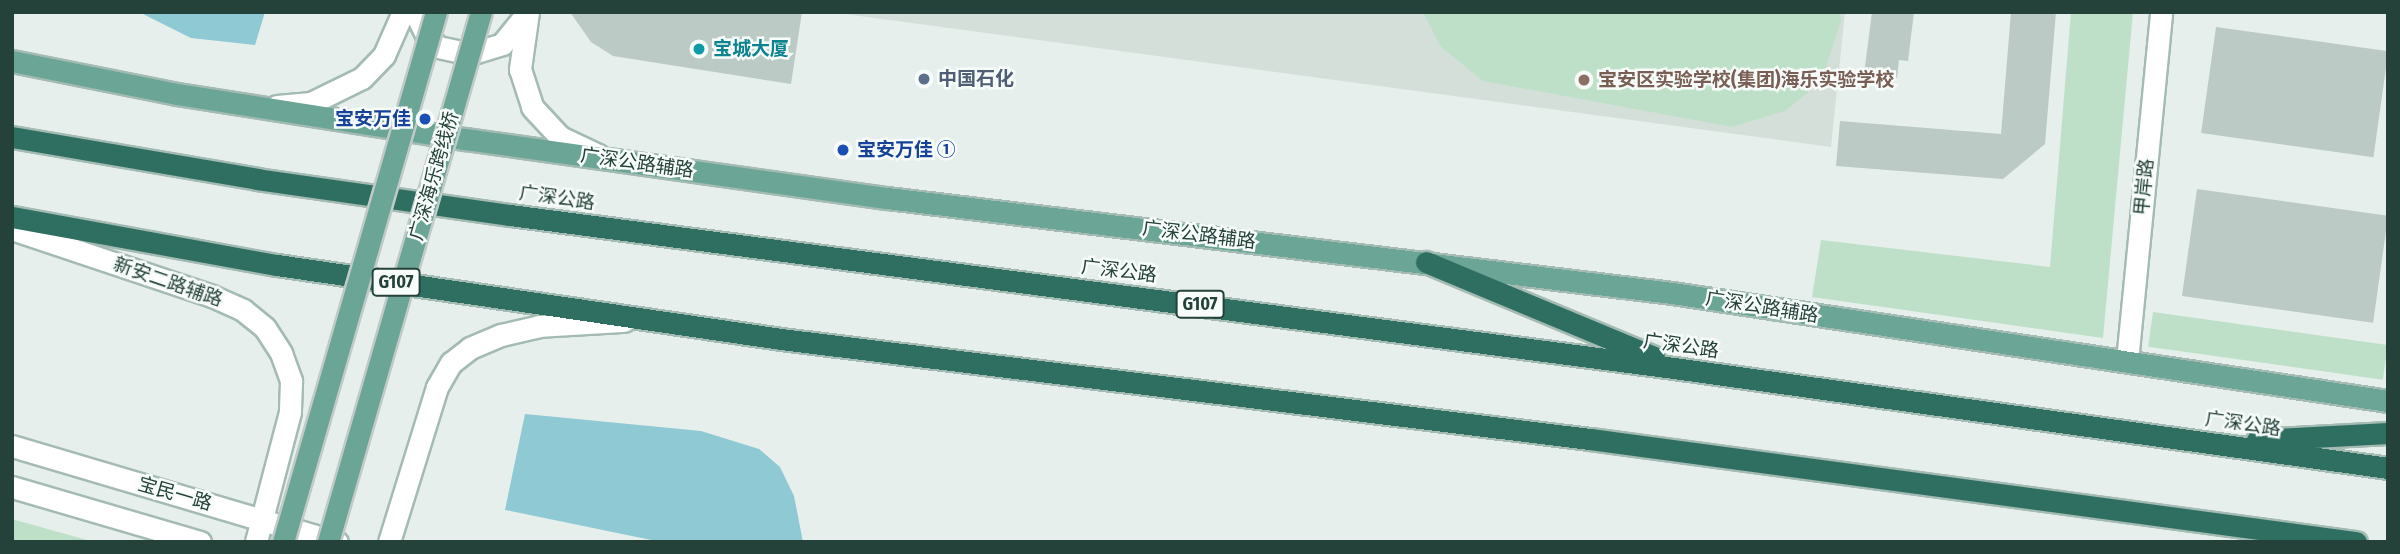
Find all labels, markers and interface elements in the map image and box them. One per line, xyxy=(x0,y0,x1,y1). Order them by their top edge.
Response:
place label: 宝城大厦 xyxy=(713,38,789,60)
marker: 宝城大厦 xyxy=(691,41,707,57)
place label: 中国石化 xyxy=(938,68,1014,90)
place label: 宝安区实验学校(集团)海乐实验学校 xyxy=(1598,69,1894,91)
marker: 中国石化 xyxy=(916,71,932,87)
marker: 宝安区实验学校(集团)海乐实验学校 xyxy=(1576,72,1592,88)
place label: 宝安万佳 xyxy=(335,108,411,130)
street label: 广深海乐跨线桥 xyxy=(405,109,463,243)
marker: 宝安万佳 xyxy=(417,111,433,127)
place label: 宝安万佳 ① xyxy=(857,139,956,161)
marker: 宝安万佳 ① xyxy=(835,142,851,158)
street label: 广深公路辅路 xyxy=(579,144,695,182)
street label: 甲岸路 xyxy=(2130,157,2158,217)
street label: 广深公路 xyxy=(518,181,596,215)
street label: 广深公路辅路 xyxy=(1141,217,1257,253)
street label: 新安二路辅路 xyxy=(110,253,226,311)
street label: 广深公路 xyxy=(1080,255,1158,287)
road number: G107 xyxy=(372,268,420,296)
street label: 广深公路辅路 xyxy=(1704,287,1820,327)
road number: G107 xyxy=(1176,290,1224,318)
street label: 广深公路 xyxy=(1642,329,1720,363)
street label: 广深公路 xyxy=(2204,407,2282,441)
street label: 宝民一路 xyxy=(135,473,215,515)

